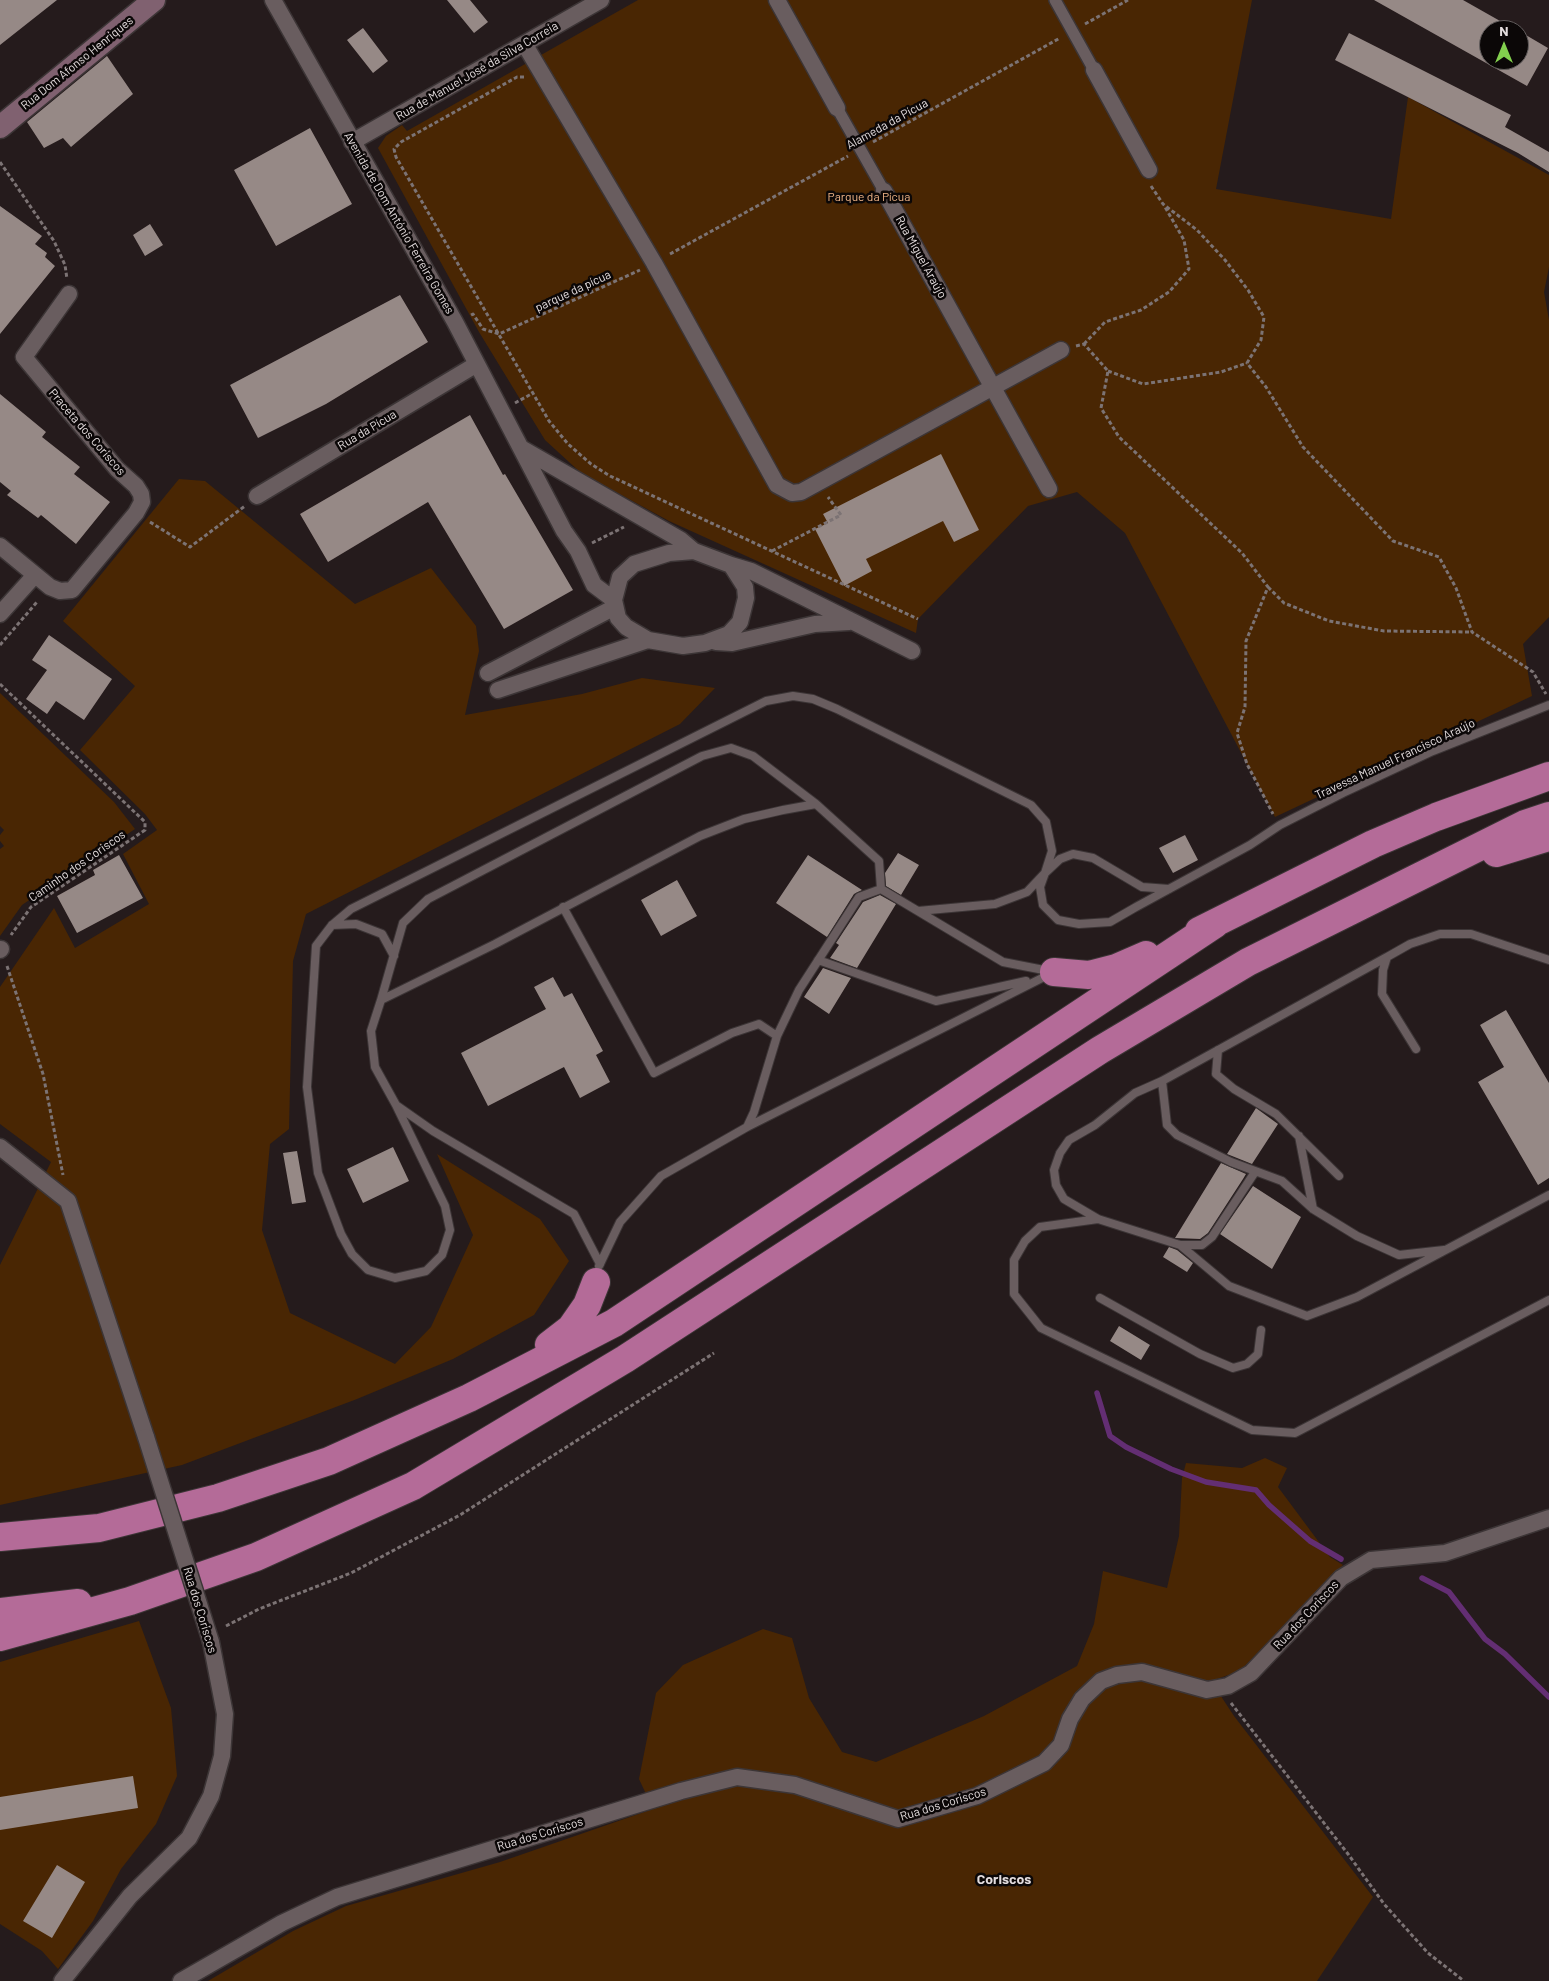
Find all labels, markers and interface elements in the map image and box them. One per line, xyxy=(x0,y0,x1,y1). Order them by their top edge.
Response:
street label: Rua Dom Afonso Henriques xyxy=(18,13,136,113)
street label: Rua de Manuel José da Silva Correia xyxy=(393,19,561,123)
north arrow xyxy=(1479,20,1529,70)
text: N xyxy=(1499,22,1509,39)
street label: Alameda da Pícua xyxy=(844,96,930,152)
street label: Avenida de Dom António Ferreira Gomes xyxy=(341,130,457,316)
park label: Parque da Pícua xyxy=(828,190,910,204)
street label: Rua Miguel Araújo xyxy=(892,213,950,301)
street label: parque da pícua xyxy=(533,267,613,315)
street label: Praceta dos Coriscos xyxy=(46,386,128,478)
street label: Rua da Pícua xyxy=(335,407,399,453)
street label: Travessa Manuel Francisco Araújo xyxy=(1313,716,1477,802)
street label: Caminho dos Coriscos xyxy=(26,827,128,905)
street label: Rua dos Coriscos xyxy=(180,1565,220,1655)
street label: Rua dos Coriscos xyxy=(1270,1578,1342,1652)
street label: Rua dos Coriscos xyxy=(898,1784,988,1824)
street label: Rua dos Coriscos xyxy=(495,1814,585,1854)
district label: Coriscos xyxy=(977,1871,1031,1887)

